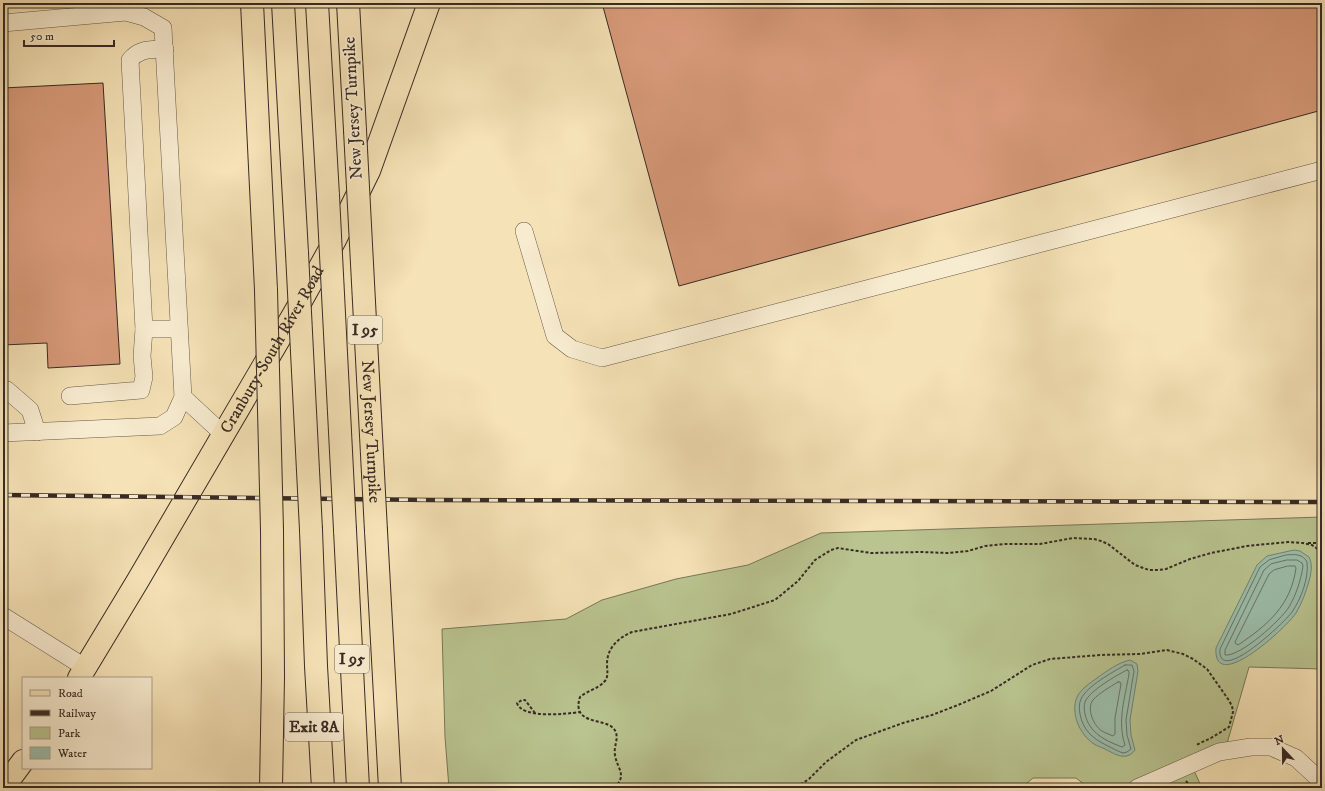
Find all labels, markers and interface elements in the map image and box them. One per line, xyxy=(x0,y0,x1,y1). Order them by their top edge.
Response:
scale bar xyxy=(24,22,114,48)
text: 50 m xyxy=(30,29,54,44)
street label: New Jersey Turnpike xyxy=(338,36,368,180)
street label: Cranbury-South River Road xyxy=(215,262,330,438)
road number: I 95 xyxy=(348,316,382,344)
street label: New Jersey Turnpike xyxy=(356,360,386,503)
road number: I 95 xyxy=(335,645,369,673)
legend xyxy=(22,677,152,769)
text: Road xyxy=(58,686,83,701)
text: Railway xyxy=(58,706,96,721)
road number: Exit 8A xyxy=(285,713,343,741)
text: Park xyxy=(58,726,80,741)
north arrow xyxy=(1263,729,1303,769)
text: N xyxy=(1273,732,1286,749)
text: Water xyxy=(57,746,87,761)

